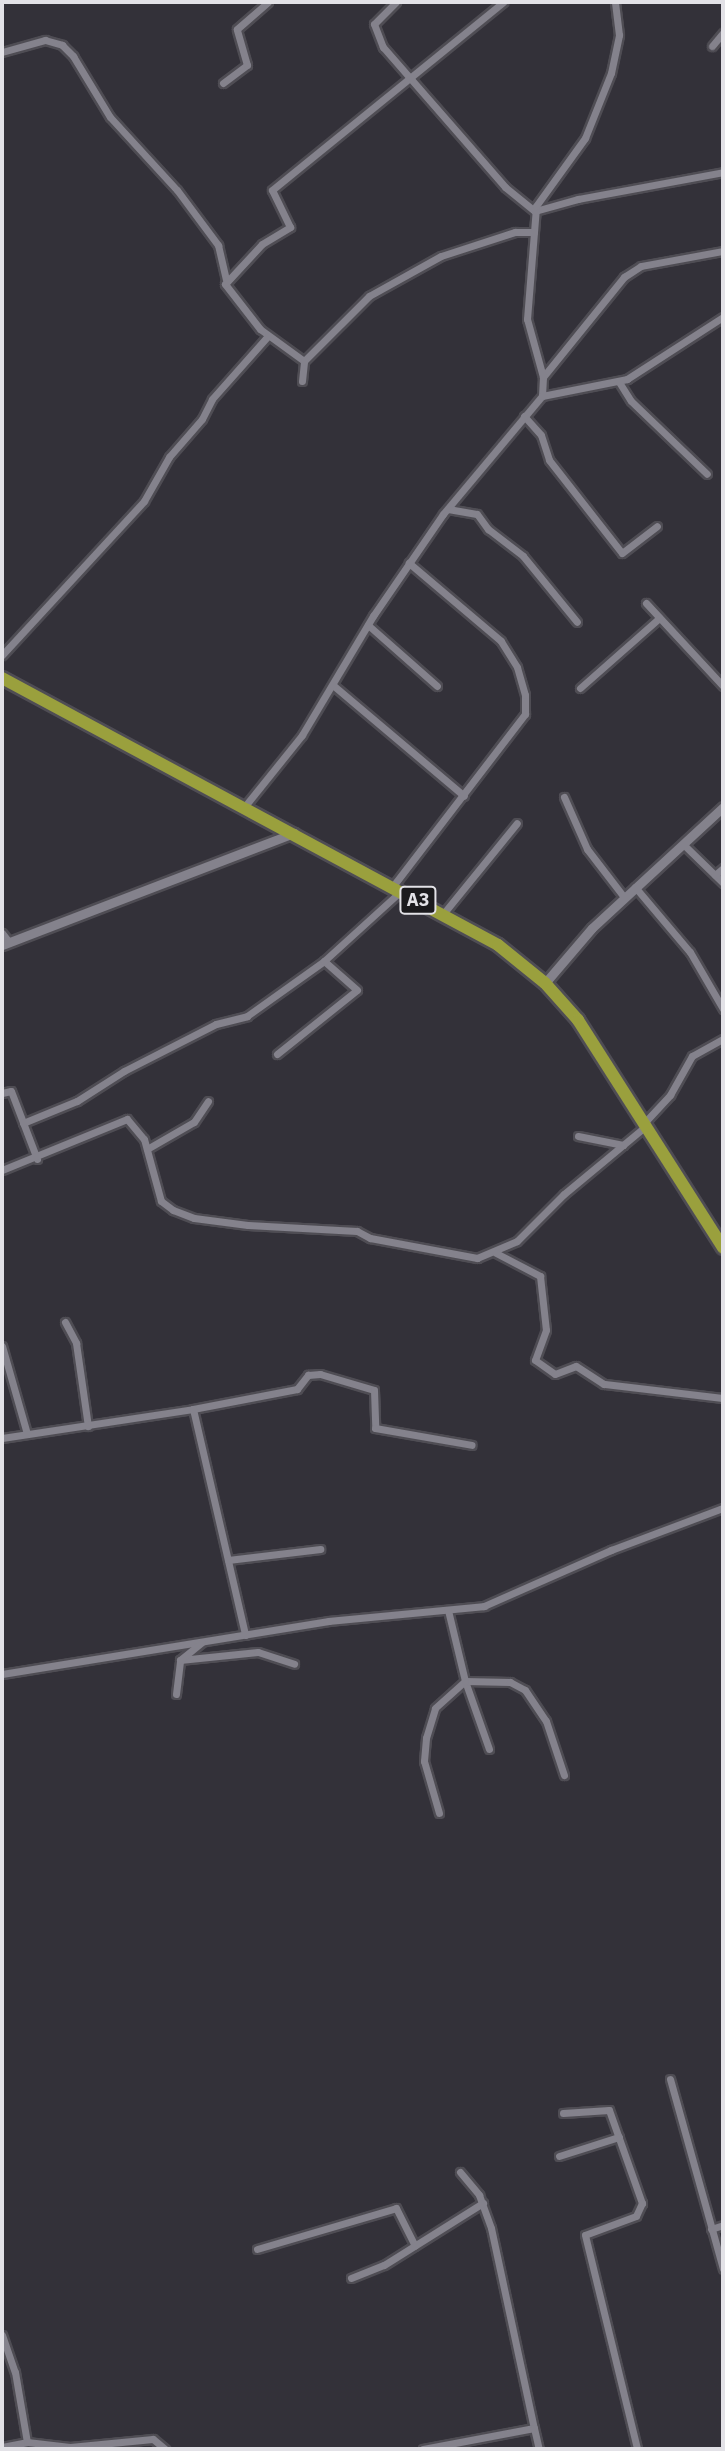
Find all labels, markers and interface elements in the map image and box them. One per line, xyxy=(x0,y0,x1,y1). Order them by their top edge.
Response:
road number: A3 xyxy=(399,886,437,915)

